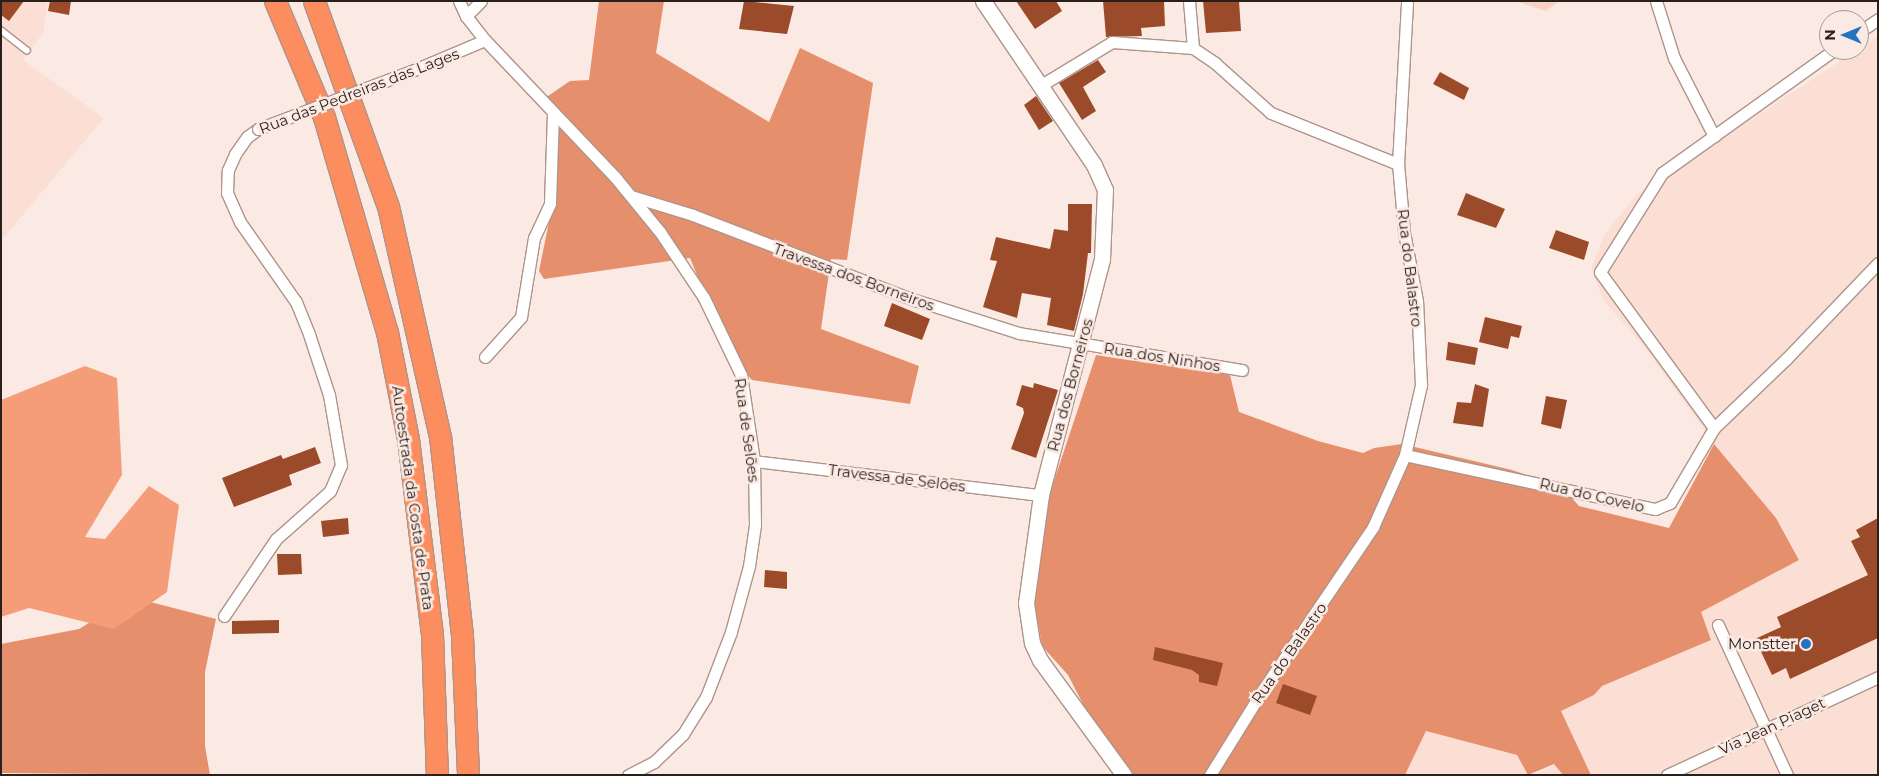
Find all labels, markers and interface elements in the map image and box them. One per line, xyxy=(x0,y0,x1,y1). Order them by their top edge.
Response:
north arrow xyxy=(1819,10,1869,60)
text: N xyxy=(1821,29,1839,41)
street label: Rua das Pedreiras das Lages xyxy=(256,44,462,138)
street label: Rua do Balastro xyxy=(1394,208,1426,328)
street label: Travessa dos Borneiros xyxy=(771,239,937,315)
street label: Rua dos Borneiros xyxy=(1044,317,1096,453)
street label: Rua dos Ninhos xyxy=(1102,339,1222,375)
street label: Rua de Selões xyxy=(731,377,763,483)
street label: Autoestrada da Costa de Prata xyxy=(388,385,438,611)
street label: Travessa de Selões xyxy=(827,461,967,495)
street label: Rua do Covelo xyxy=(1538,474,1646,516)
street label: Rua do Balastro xyxy=(1248,599,1330,707)
place label: Monstter xyxy=(1728,635,1796,653)
marker: Monstter xyxy=(1800,638,1812,650)
street label: Via Jean Piaget xyxy=(1716,693,1828,759)

